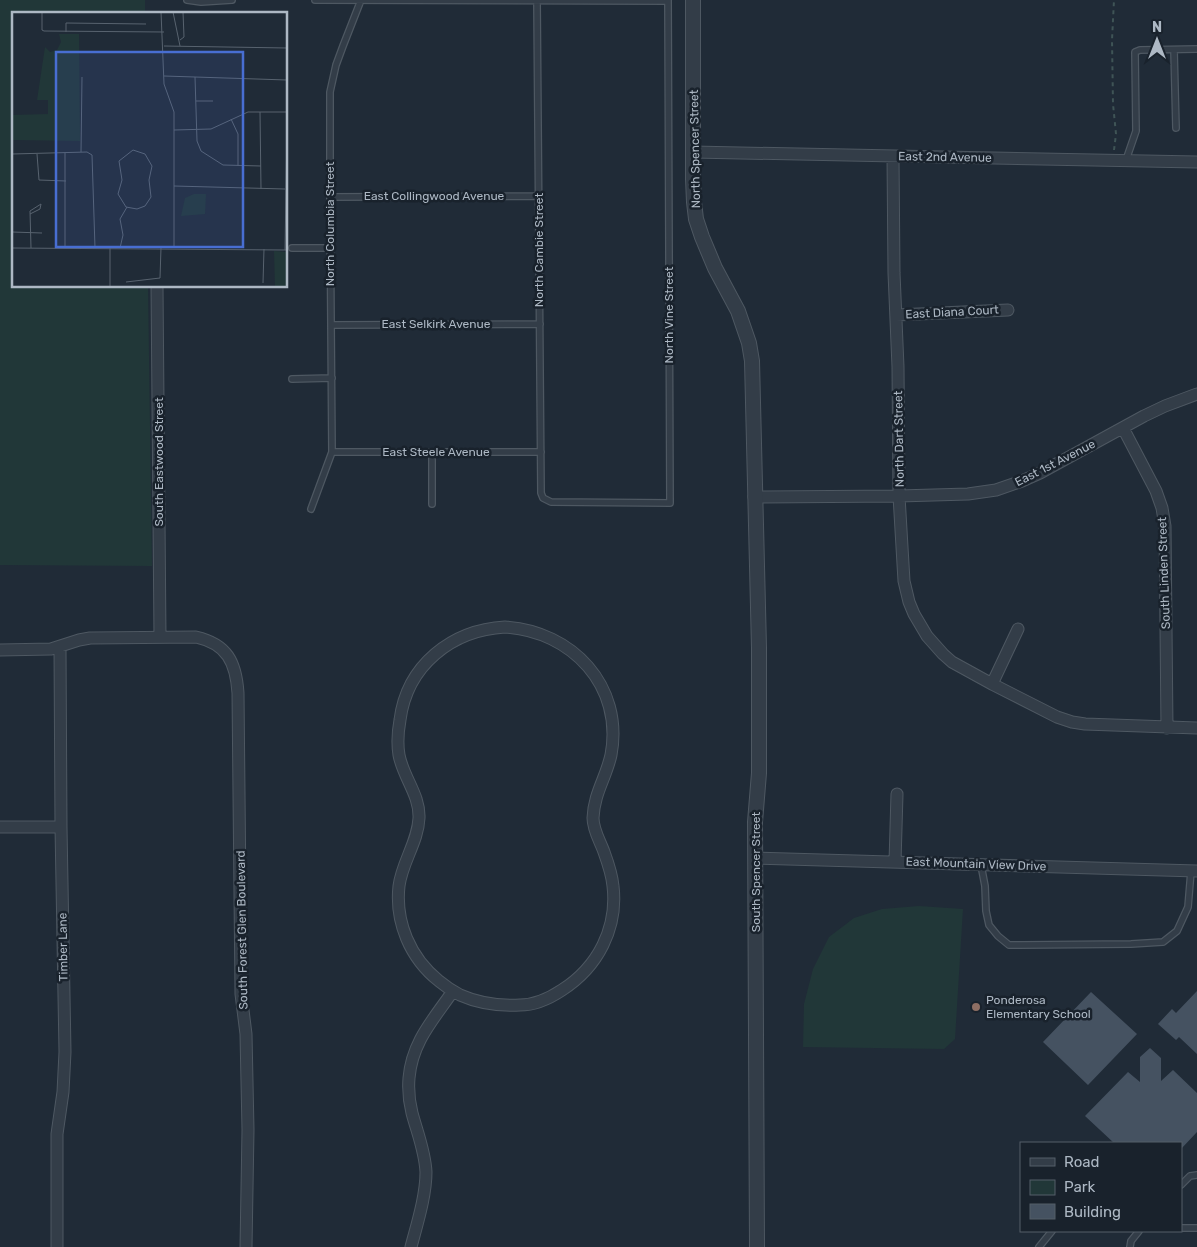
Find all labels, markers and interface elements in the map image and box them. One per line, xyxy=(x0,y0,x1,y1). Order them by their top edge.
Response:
inset map xyxy=(12,12,288,288)
north arrow xyxy=(1132,15,1182,65)
text: N xyxy=(1152,19,1162,36)
street label: North Spencer Street xyxy=(687,89,703,208)
street label: East 2nd Avenue xyxy=(898,149,992,165)
street label: North Columbia Street xyxy=(323,161,337,286)
street label: East Collingwood Avenue xyxy=(364,189,505,203)
street label: North Cambie Street xyxy=(532,192,546,307)
street label: North Vine Street xyxy=(662,266,676,363)
street label: East Diana Court xyxy=(905,303,999,321)
street label: East Selkirk Avenue xyxy=(381,317,491,331)
street label: North Dart Street xyxy=(891,390,907,487)
street label: South Eastwood Street xyxy=(152,397,166,527)
street label: East 1st Avenue xyxy=(1013,437,1098,489)
street label: East Steele Avenue xyxy=(382,445,490,459)
street label: South Linden Street xyxy=(1155,516,1173,629)
street label: South Spencer Street xyxy=(749,811,763,932)
street label: South Forest Glen Boulevard xyxy=(234,850,250,1010)
street label: East Mountain View Drive xyxy=(905,855,1047,873)
street label: Timber Lane xyxy=(55,912,71,982)
place label: Ponderosa Elementary School xyxy=(986,993,1091,1021)
marker: Ponderosa Elementary School xyxy=(970,1001,982,1013)
legend xyxy=(1020,1142,1182,1232)
text: Road xyxy=(1064,1153,1100,1171)
text: Park xyxy=(1064,1178,1095,1196)
text: Building xyxy=(1064,1203,1121,1221)

